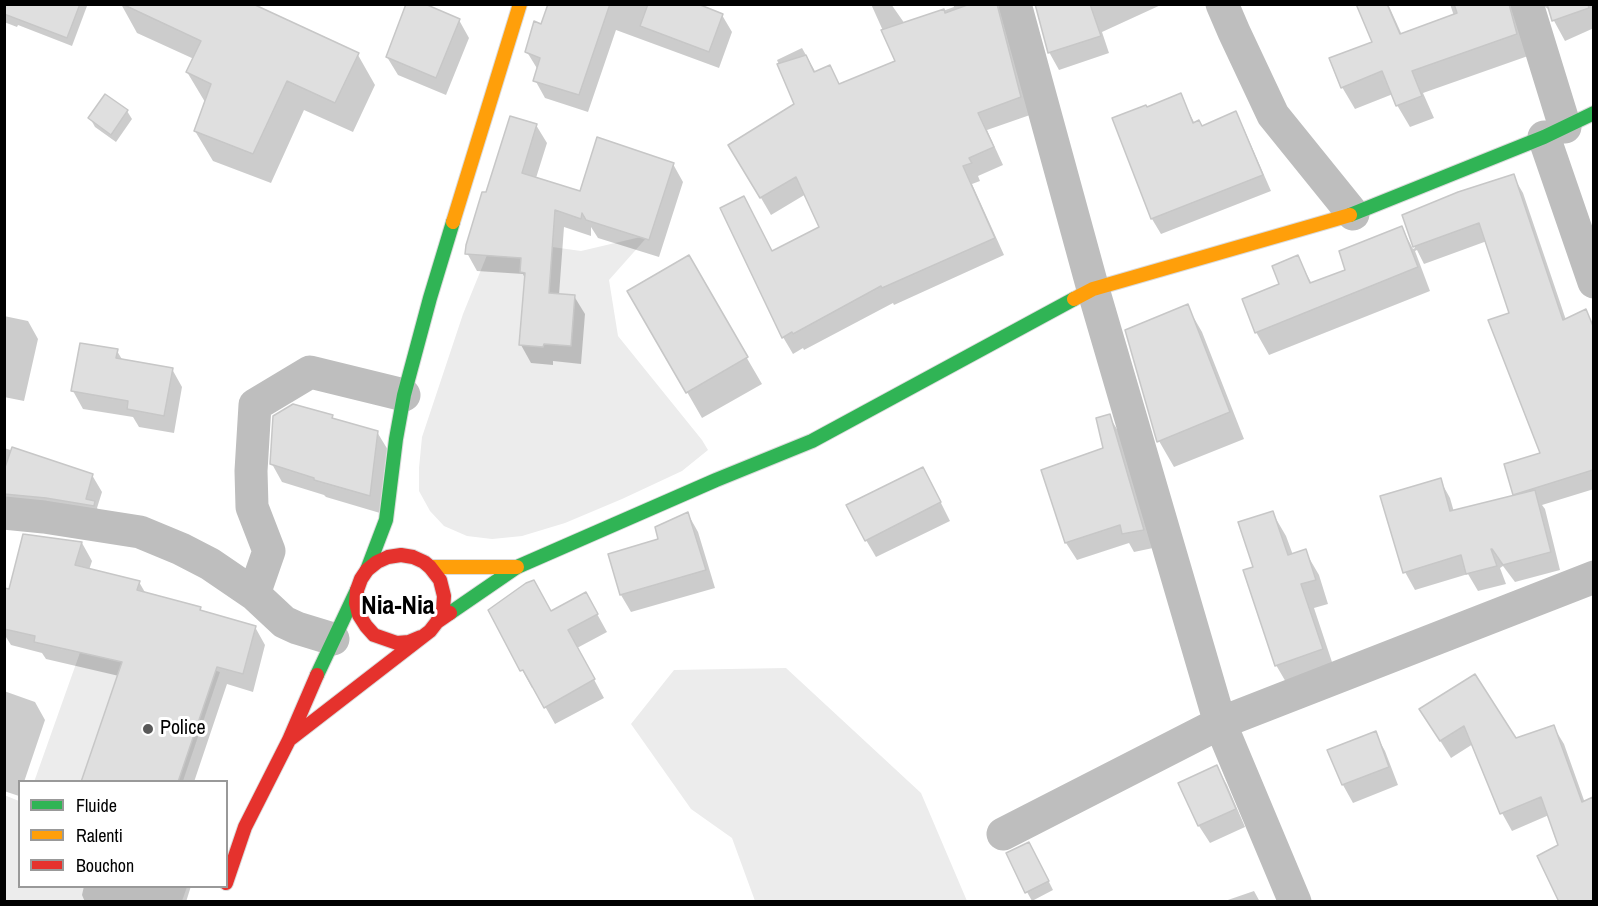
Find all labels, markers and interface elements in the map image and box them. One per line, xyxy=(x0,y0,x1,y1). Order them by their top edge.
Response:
district label: Nia-Nia xyxy=(361,591,435,623)
place label: Police xyxy=(160,717,206,741)
marker: Police xyxy=(141,722,155,736)
legend xyxy=(18,780,228,888)
text: Fluide xyxy=(76,793,117,818)
text: Ralenti xyxy=(76,823,123,848)
text: Bouchon xyxy=(76,853,134,878)

